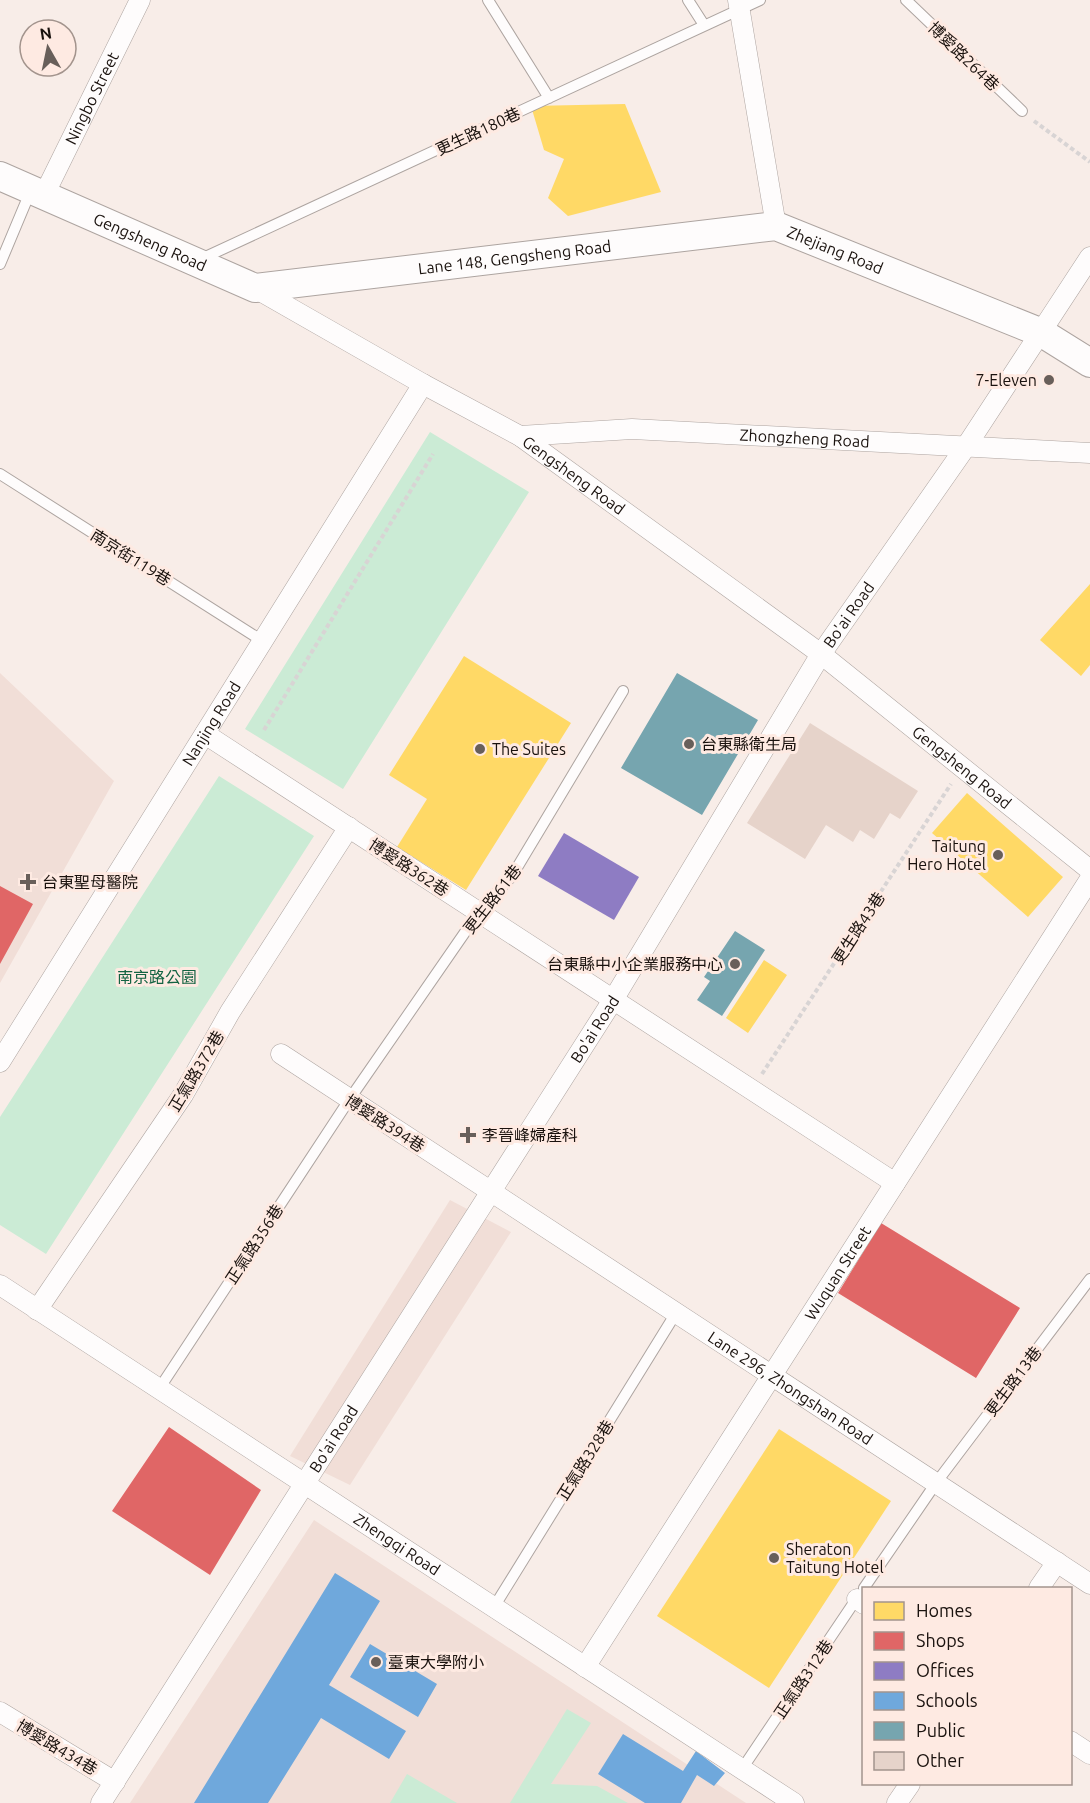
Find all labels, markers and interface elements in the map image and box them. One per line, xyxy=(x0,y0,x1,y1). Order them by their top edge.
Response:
north arrow xyxy=(18,18,78,78)
street label: 博愛路264巷 xyxy=(925,18,1003,94)
text: N xyxy=(38,23,53,43)
street label: Ningbo Street xyxy=(61,48,122,147)
street label: 更生路180巷 xyxy=(433,104,523,158)
street label: Gengsheng Road xyxy=(91,209,209,275)
street label: Zhejiang Road xyxy=(785,222,886,277)
street label: Lane 148, Gengsheng Road xyxy=(417,237,612,278)
place label: 7-Eleven xyxy=(976,371,1037,389)
marker: 7-Eleven xyxy=(1042,373,1056,387)
street label: Zhongzheng Road xyxy=(739,426,870,450)
street label: Gengsheng Road xyxy=(519,432,628,518)
street label: 南京街119巷 xyxy=(88,525,174,589)
street label: Bo'ai Road xyxy=(819,578,878,651)
street label: Nanjing Road xyxy=(178,678,244,769)
street label: Gengsheng Road xyxy=(909,722,1015,812)
place label: 台東縣衛生局 xyxy=(701,735,797,753)
marker: 台東縣衛生局 xyxy=(682,737,696,751)
place label: The Suites xyxy=(492,740,566,758)
marker: The Suites xyxy=(473,742,487,756)
street label: 博愛路362巷 xyxy=(366,835,452,899)
place label: Taitung Hero Hotel xyxy=(907,837,986,873)
marker: Taitung Hero Hotel xyxy=(991,848,1005,862)
street label: 更生路61巷 xyxy=(460,861,524,937)
marker: 台東聖母醫院 xyxy=(19,873,37,891)
place label: 台東聖母醫院 xyxy=(42,873,138,891)
street label: 更生路43巷 xyxy=(828,889,888,967)
place label: 台東縣中小企業服務中心 xyxy=(547,955,723,973)
marker: 台東縣中小企業服務中心 xyxy=(728,957,742,971)
park label: 南京路公園 xyxy=(117,968,197,986)
street label: Bo'ai Road xyxy=(567,992,622,1066)
street label: 正氣路372巷 xyxy=(165,1027,227,1115)
street label: 博愛路394巷 xyxy=(342,1091,428,1155)
marker: 李晉峰婦產科 xyxy=(459,1126,477,1144)
place label: 李晉峰婦產科 xyxy=(482,1126,578,1144)
street label: 正氣路356巷 xyxy=(222,1201,286,1287)
street label: Wuquan Street xyxy=(801,1222,875,1323)
street label: Lane 296, Zhongshan Road xyxy=(705,1327,876,1448)
street label: 更生路13巷 xyxy=(981,1343,1045,1419)
street label: Bo'ai Road xyxy=(305,1402,361,1476)
street label: 正氣路328巷 xyxy=(553,1417,617,1503)
street label: Zhengqi Road xyxy=(351,1509,443,1579)
place label: Sheraton Taitung Hotel xyxy=(786,1540,884,1576)
marker: Sheraton Taitung Hotel xyxy=(767,1551,781,1565)
legend xyxy=(862,1587,1072,1785)
text: Homes xyxy=(916,1600,973,1620)
text: Shops xyxy=(916,1630,965,1650)
street label: 正氣路312巷 xyxy=(770,1636,836,1722)
place label: 臺東大學附小 xyxy=(388,1653,484,1671)
marker: 臺東大學附小 xyxy=(369,1655,383,1669)
text: Offices xyxy=(916,1660,974,1680)
text: Schools xyxy=(916,1690,978,1710)
street label: 博愛路434巷 xyxy=(13,1716,101,1778)
text: Public xyxy=(916,1720,965,1740)
text: Other xyxy=(916,1750,964,1770)

